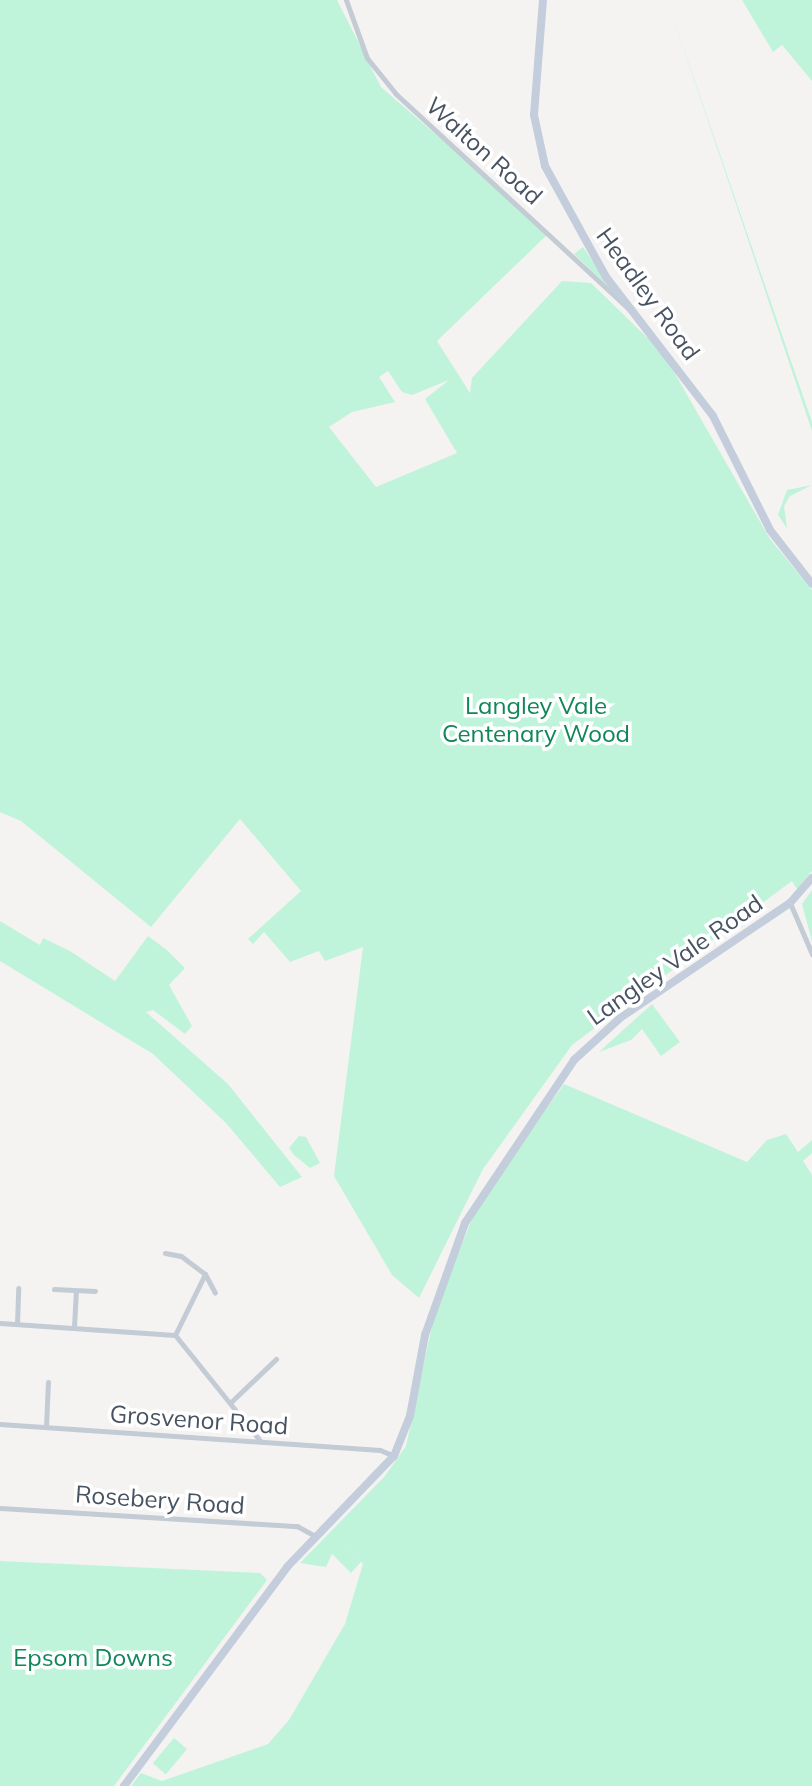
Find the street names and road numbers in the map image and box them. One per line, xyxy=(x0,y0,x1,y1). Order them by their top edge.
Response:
street label: Walton Road xyxy=(420,91,548,211)
street label: Headley Road xyxy=(590,222,706,366)
street label: Langley Vale Road xyxy=(582,889,768,1031)
street label: Grosvenor Road xyxy=(109,1399,289,1441)
street label: Rosebery Road xyxy=(74,1480,246,1520)

